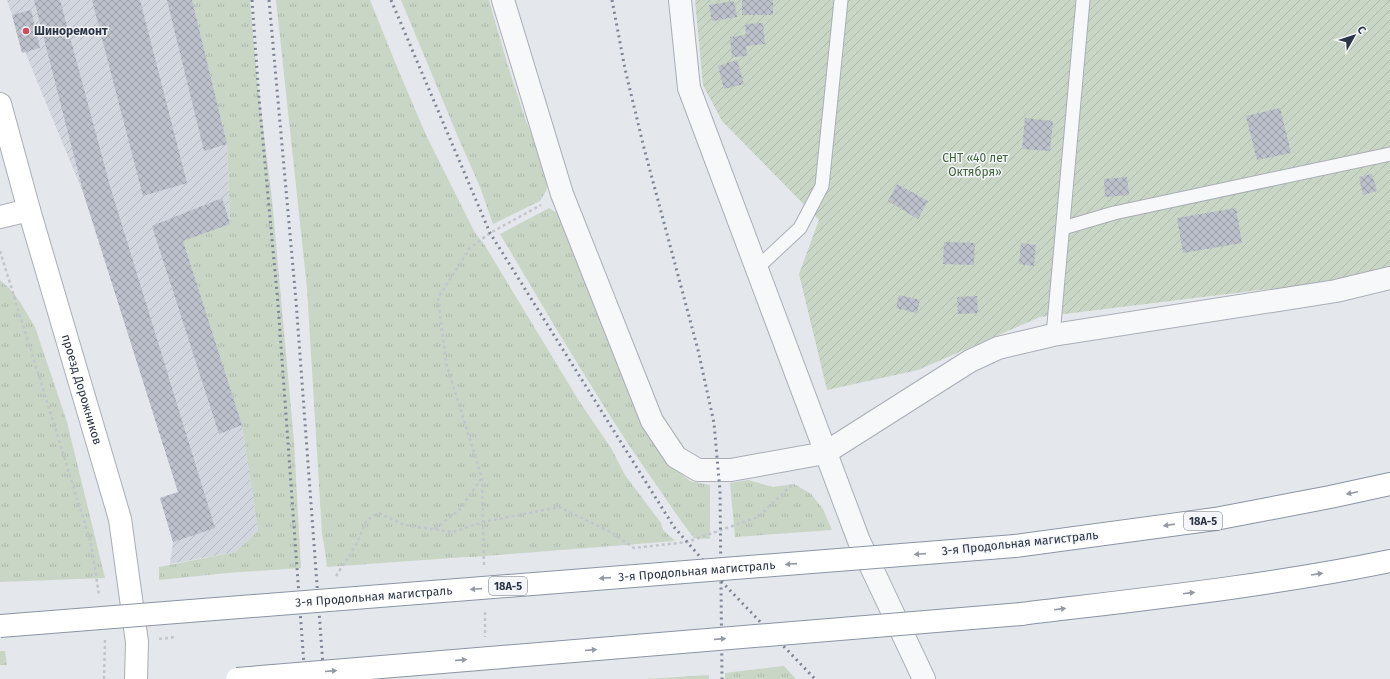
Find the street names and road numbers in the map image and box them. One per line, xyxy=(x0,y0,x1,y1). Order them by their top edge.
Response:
street label: проезд Дорожников xyxy=(59,333,105,447)
road number: 18А-5 xyxy=(1184,512,1222,530)
street label: 3-я Продольная магистраль xyxy=(941,528,1099,558)
street label: 3-я Продольная магистраль xyxy=(618,558,776,584)
road number: 18А-5 xyxy=(489,577,527,595)
street label: 3-я Продольная магистраль xyxy=(295,583,453,610)

